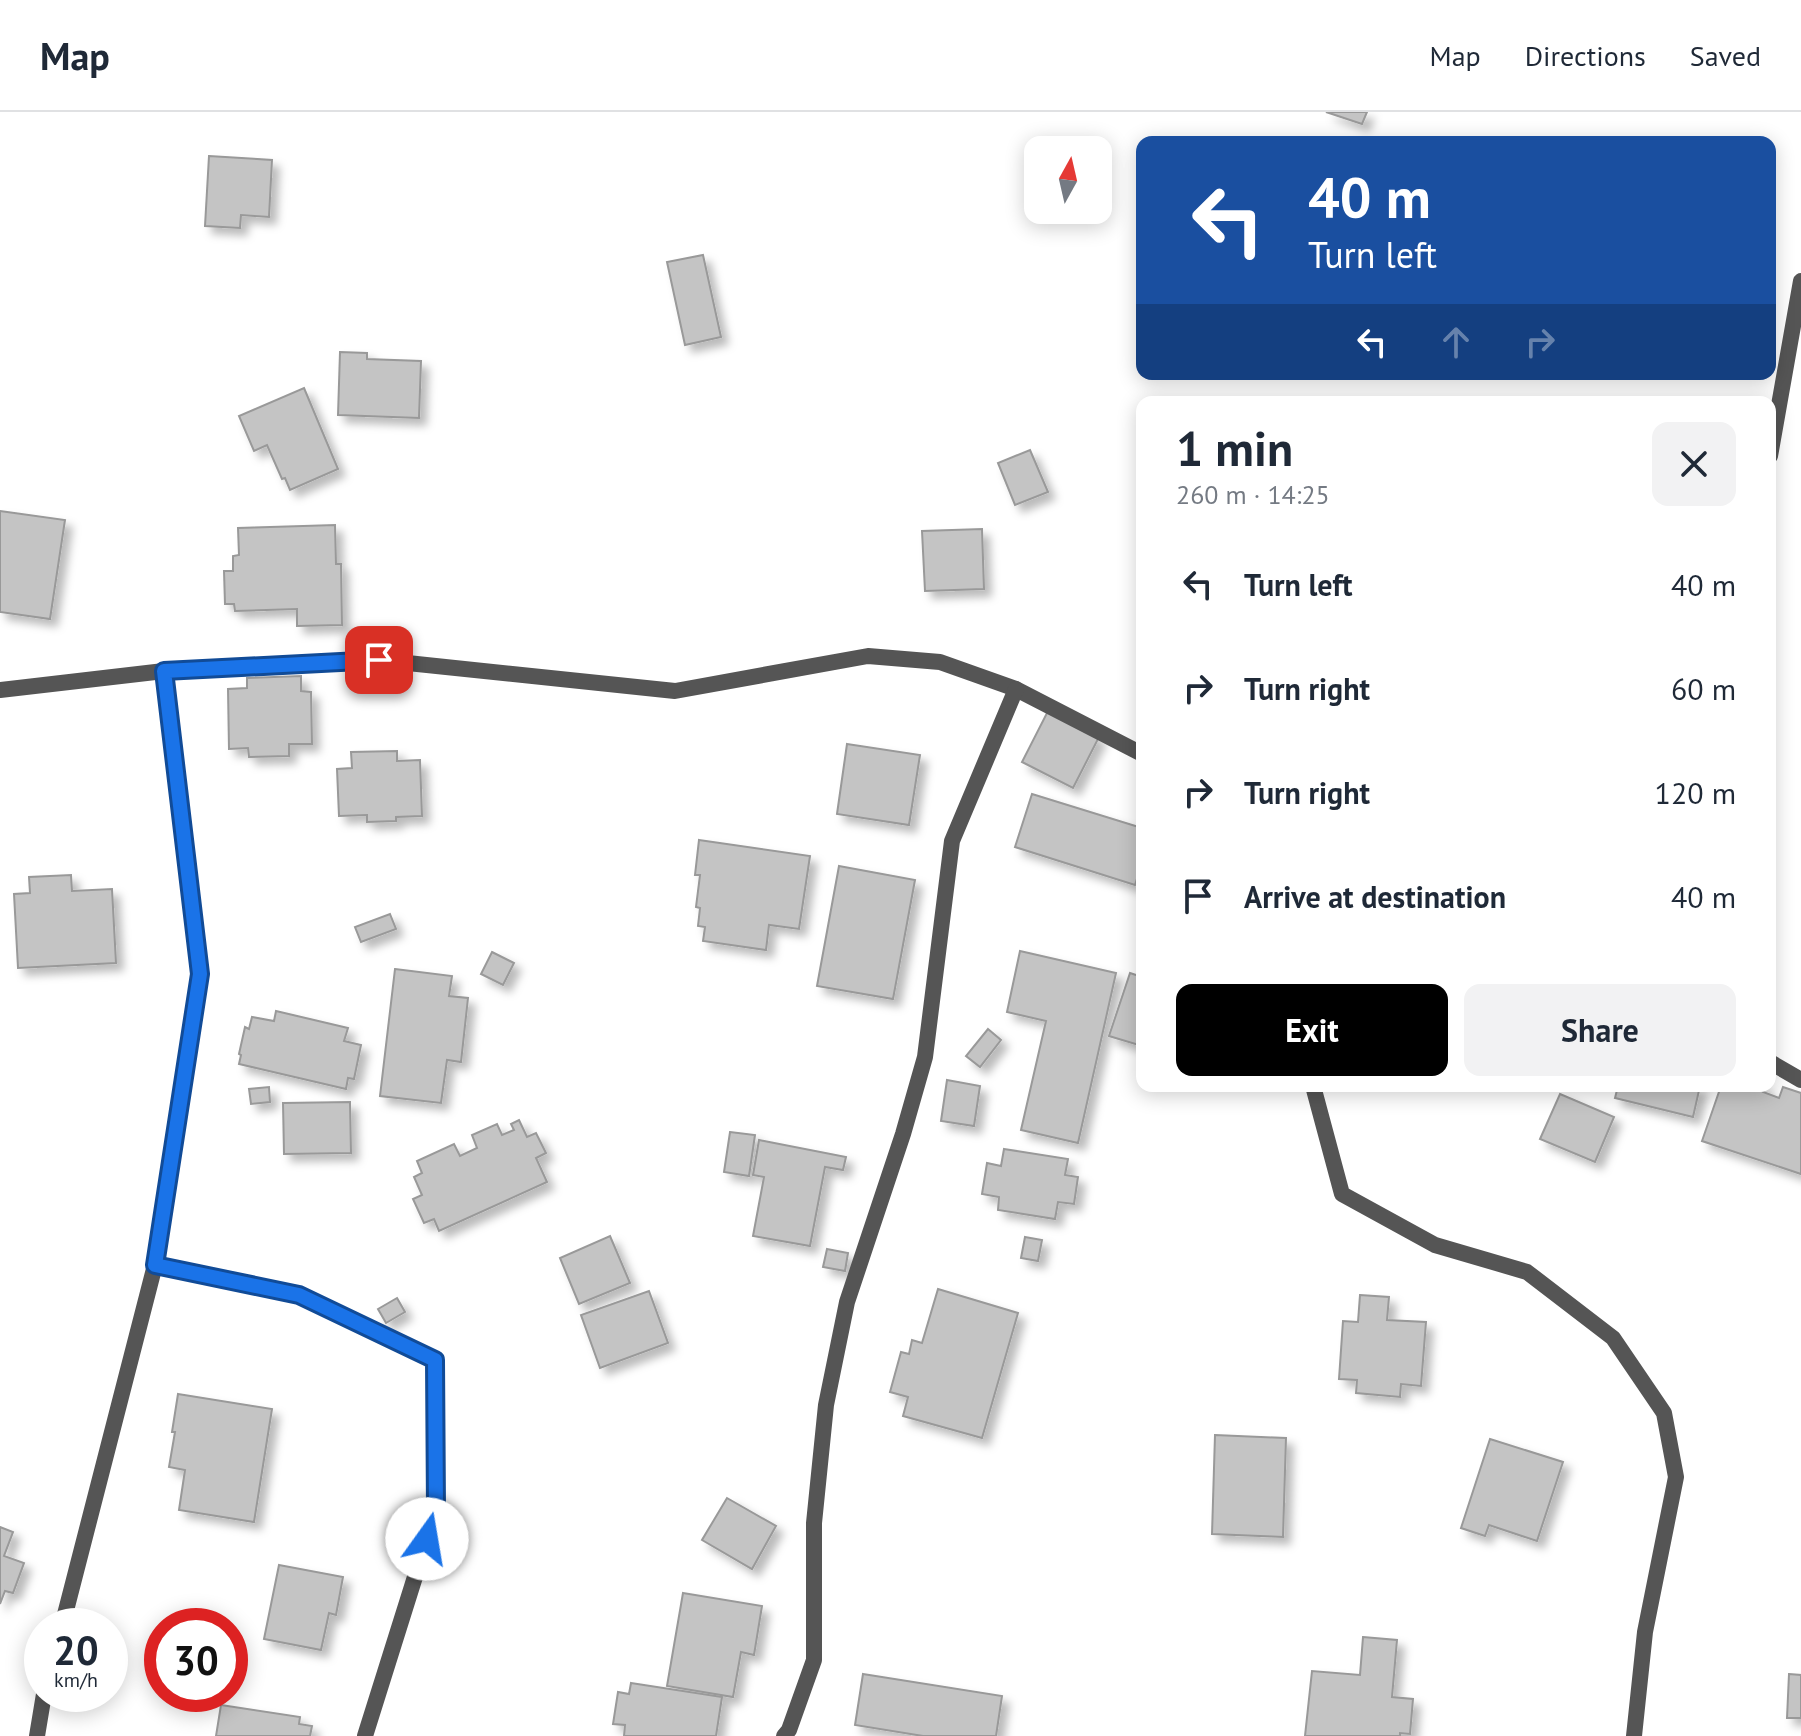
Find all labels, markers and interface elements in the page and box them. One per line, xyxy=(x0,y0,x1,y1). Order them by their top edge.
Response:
text: Map xyxy=(40,31,110,80)
text: Map xyxy=(1430,37,1481,74)
text: Directions xyxy=(1525,37,1646,74)
text: Saved xyxy=(1690,37,1761,74)
north arrow xyxy=(1024,136,1112,224)
map controls xyxy=(1024,136,1112,224)
text: 40 m xyxy=(1308,161,1431,233)
icon: left xyxy=(1176,168,1280,272)
text: Turn left xyxy=(1308,231,1437,278)
icon: left xyxy=(1350,320,1394,364)
icon: ahead xyxy=(1434,320,1478,364)
icon: right xyxy=(1518,320,1562,364)
text: 1 min xyxy=(1176,417,1293,479)
button: close xyxy=(1652,422,1736,506)
text: 260 m · 14:25 xyxy=(1176,478,1330,511)
icon: left xyxy=(1176,562,1220,606)
text: Turn left xyxy=(1244,565,1352,604)
text: 40 m xyxy=(1671,565,1736,604)
pin xyxy=(345,626,413,694)
icon: arrive xyxy=(357,638,401,682)
icon: right xyxy=(1176,666,1220,710)
text: Turn right xyxy=(1244,669,1370,708)
text: 60 m xyxy=(1671,669,1736,708)
icon: right xyxy=(1176,770,1220,814)
text: Turn right xyxy=(1244,773,1370,812)
text: 120 m xyxy=(1655,773,1736,812)
icon: arrive xyxy=(1176,874,1220,918)
text: Arrive at destination xyxy=(1244,877,1506,916)
text: 40 m xyxy=(1671,877,1736,916)
button: Exit xyxy=(1176,984,1448,1076)
button: Share xyxy=(1464,984,1736,1076)
position arrow xyxy=(385,1497,469,1581)
speed limit sign: 30 xyxy=(144,1608,248,1712)
text: 20 xyxy=(53,1624,99,1676)
text: km/h xyxy=(54,1667,98,1693)

